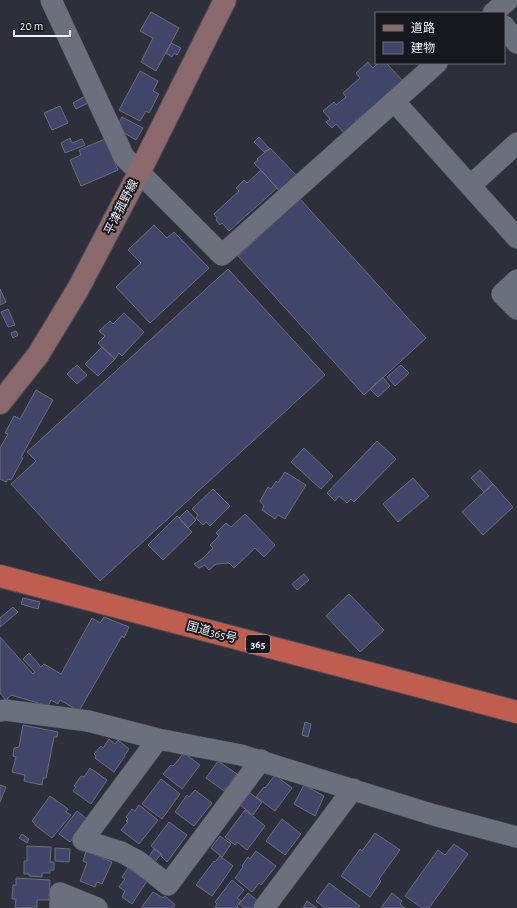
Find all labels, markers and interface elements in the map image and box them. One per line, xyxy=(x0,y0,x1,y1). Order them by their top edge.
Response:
scale bar xyxy=(14,12,70,38)
legend xyxy=(375,12,505,64)
text: 20 m xyxy=(20,20,43,32)
text: 道路 xyxy=(411,21,435,34)
text: 建物 xyxy=(411,41,435,54)
street label: 平津菰野線 xyxy=(101,177,140,236)
street label: 国道365号 xyxy=(186,619,239,644)
road number: 365 xyxy=(246,635,270,653)

